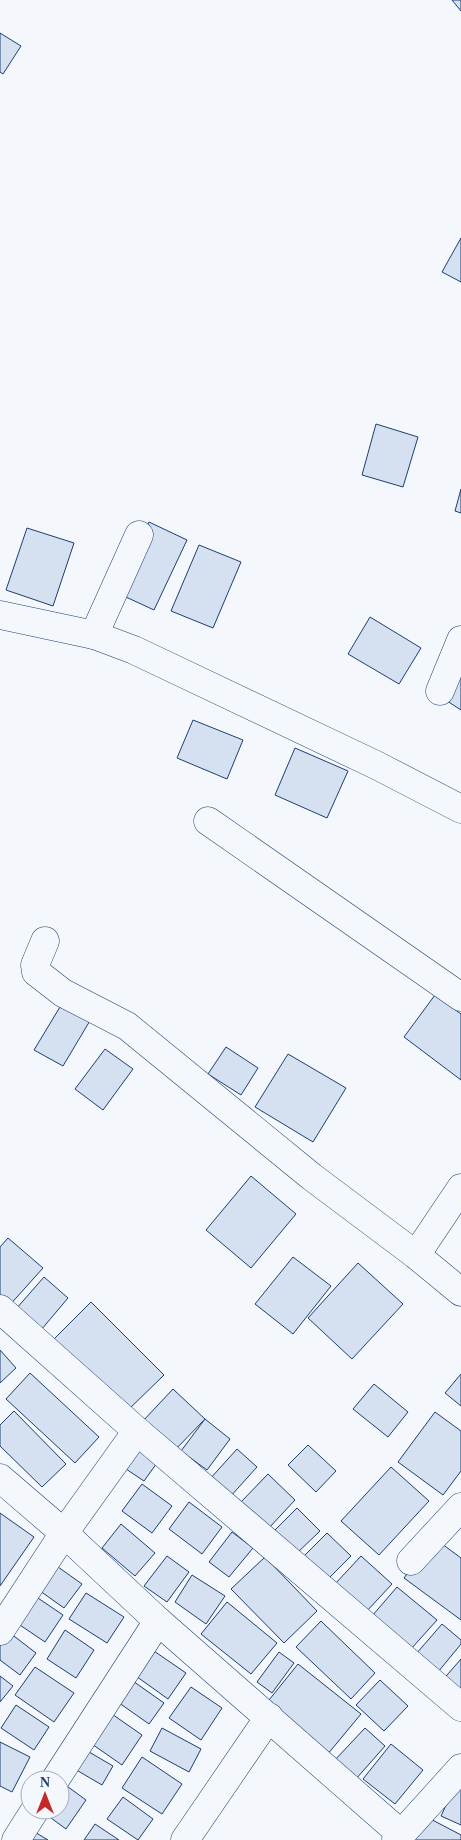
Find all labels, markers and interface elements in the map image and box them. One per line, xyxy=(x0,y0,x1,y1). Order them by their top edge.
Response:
north arrow xyxy=(20,1770,70,1820)
text: N xyxy=(40,1775,50,1790)

